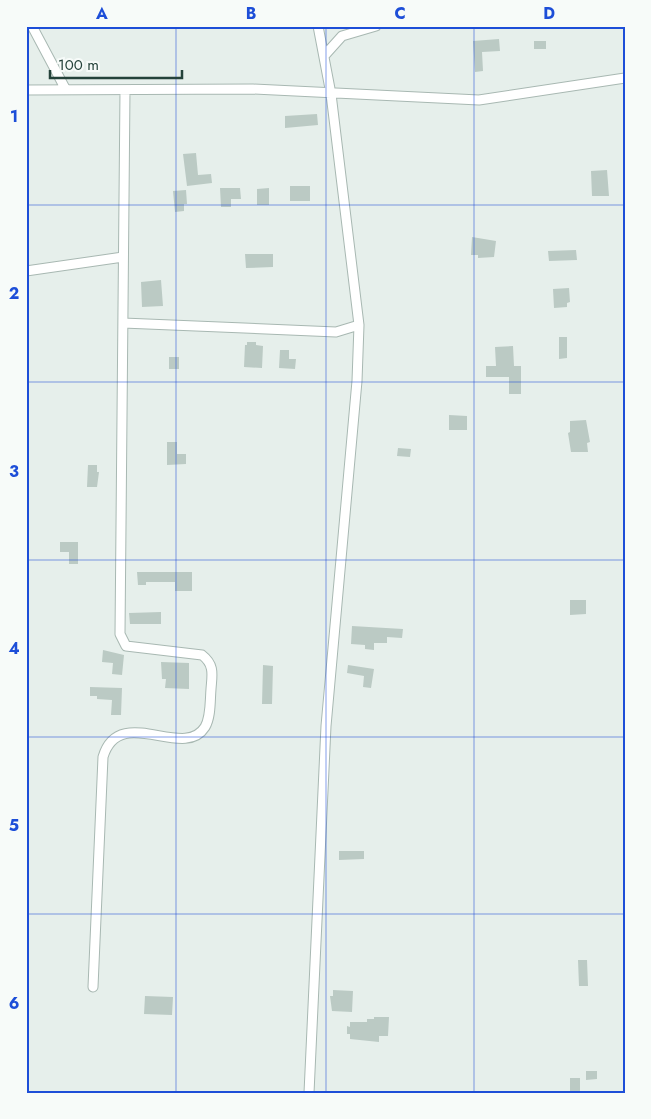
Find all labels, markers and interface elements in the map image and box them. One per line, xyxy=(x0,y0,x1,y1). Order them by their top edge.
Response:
text: A xyxy=(95,2,108,25)
text: B xyxy=(246,2,256,25)
text: C xyxy=(394,2,406,25)
text: D xyxy=(543,2,555,25)
scale bar xyxy=(50,48,182,80)
text: 100 m xyxy=(58,54,99,76)
text: 1 xyxy=(10,105,18,128)
text: 2 xyxy=(9,282,19,305)
text: 3 xyxy=(9,460,19,483)
text: 4 xyxy=(8,637,20,660)
text: 5 xyxy=(9,814,19,837)
text: 6 xyxy=(9,992,19,1015)

